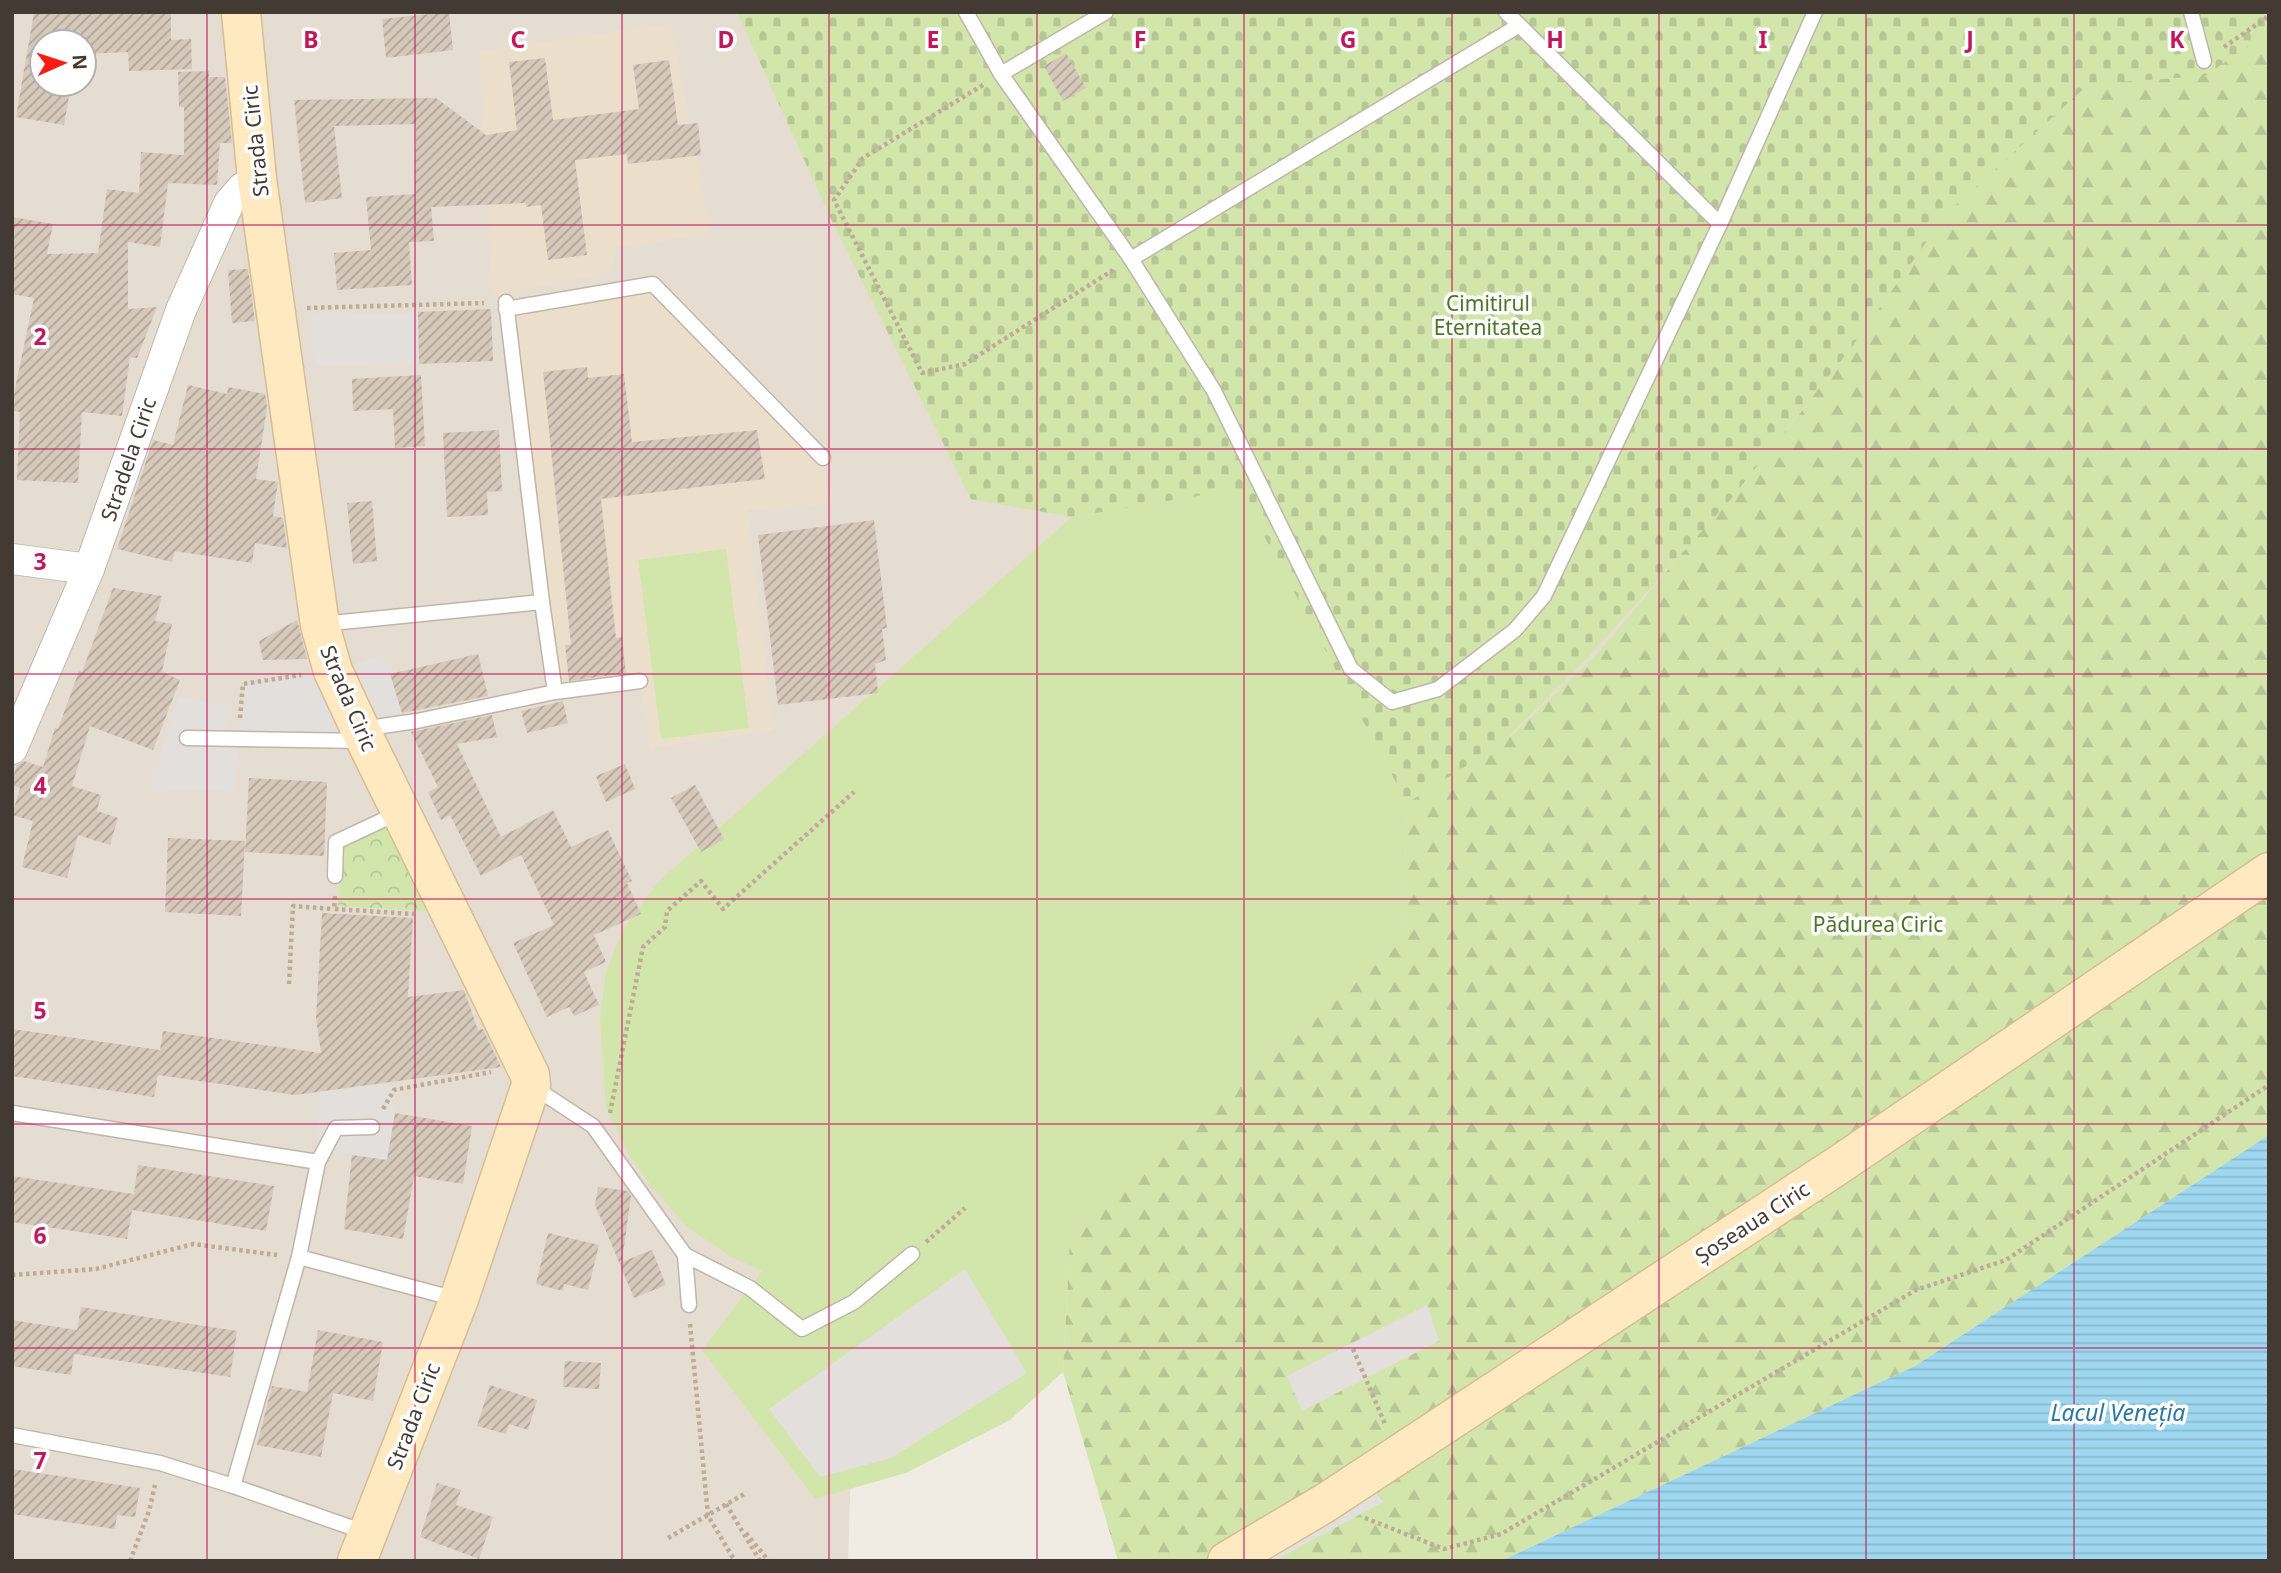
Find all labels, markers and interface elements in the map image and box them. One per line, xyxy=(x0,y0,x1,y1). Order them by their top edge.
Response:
text: B xyxy=(303,23,319,55)
text: C xyxy=(511,23,526,55)
text: D xyxy=(718,23,734,55)
text: E xyxy=(927,23,939,55)
text: F xyxy=(1134,23,1146,55)
text: G xyxy=(1340,23,1356,55)
text: H xyxy=(1546,23,1564,55)
text: I xyxy=(1759,23,1768,55)
text: J xyxy=(1964,23,1974,55)
text: K xyxy=(2169,23,2185,55)
north arrow xyxy=(28,28,98,98)
text: N xyxy=(67,54,93,71)
street label: Strada Ciric xyxy=(235,84,275,198)
park label: Cimitirul Eternitatea xyxy=(1434,289,1542,341)
text: 2 xyxy=(33,320,47,352)
street label: Stradela Ciric xyxy=(94,393,162,525)
text: 3 xyxy=(33,545,47,577)
street label: Strada Ciric xyxy=(314,641,384,755)
text: 4 xyxy=(33,769,47,801)
park label: Pădurea Ciric xyxy=(1813,910,1943,938)
text: 5 xyxy=(33,994,47,1026)
street label: Șoseaua Ciric xyxy=(1689,1175,1815,1269)
text: 6 xyxy=(33,1219,47,1251)
street label: Strada Ciric xyxy=(380,1359,446,1473)
water label: Lacul Veneția xyxy=(2051,1396,2185,1428)
text: 7 xyxy=(33,1444,47,1476)

